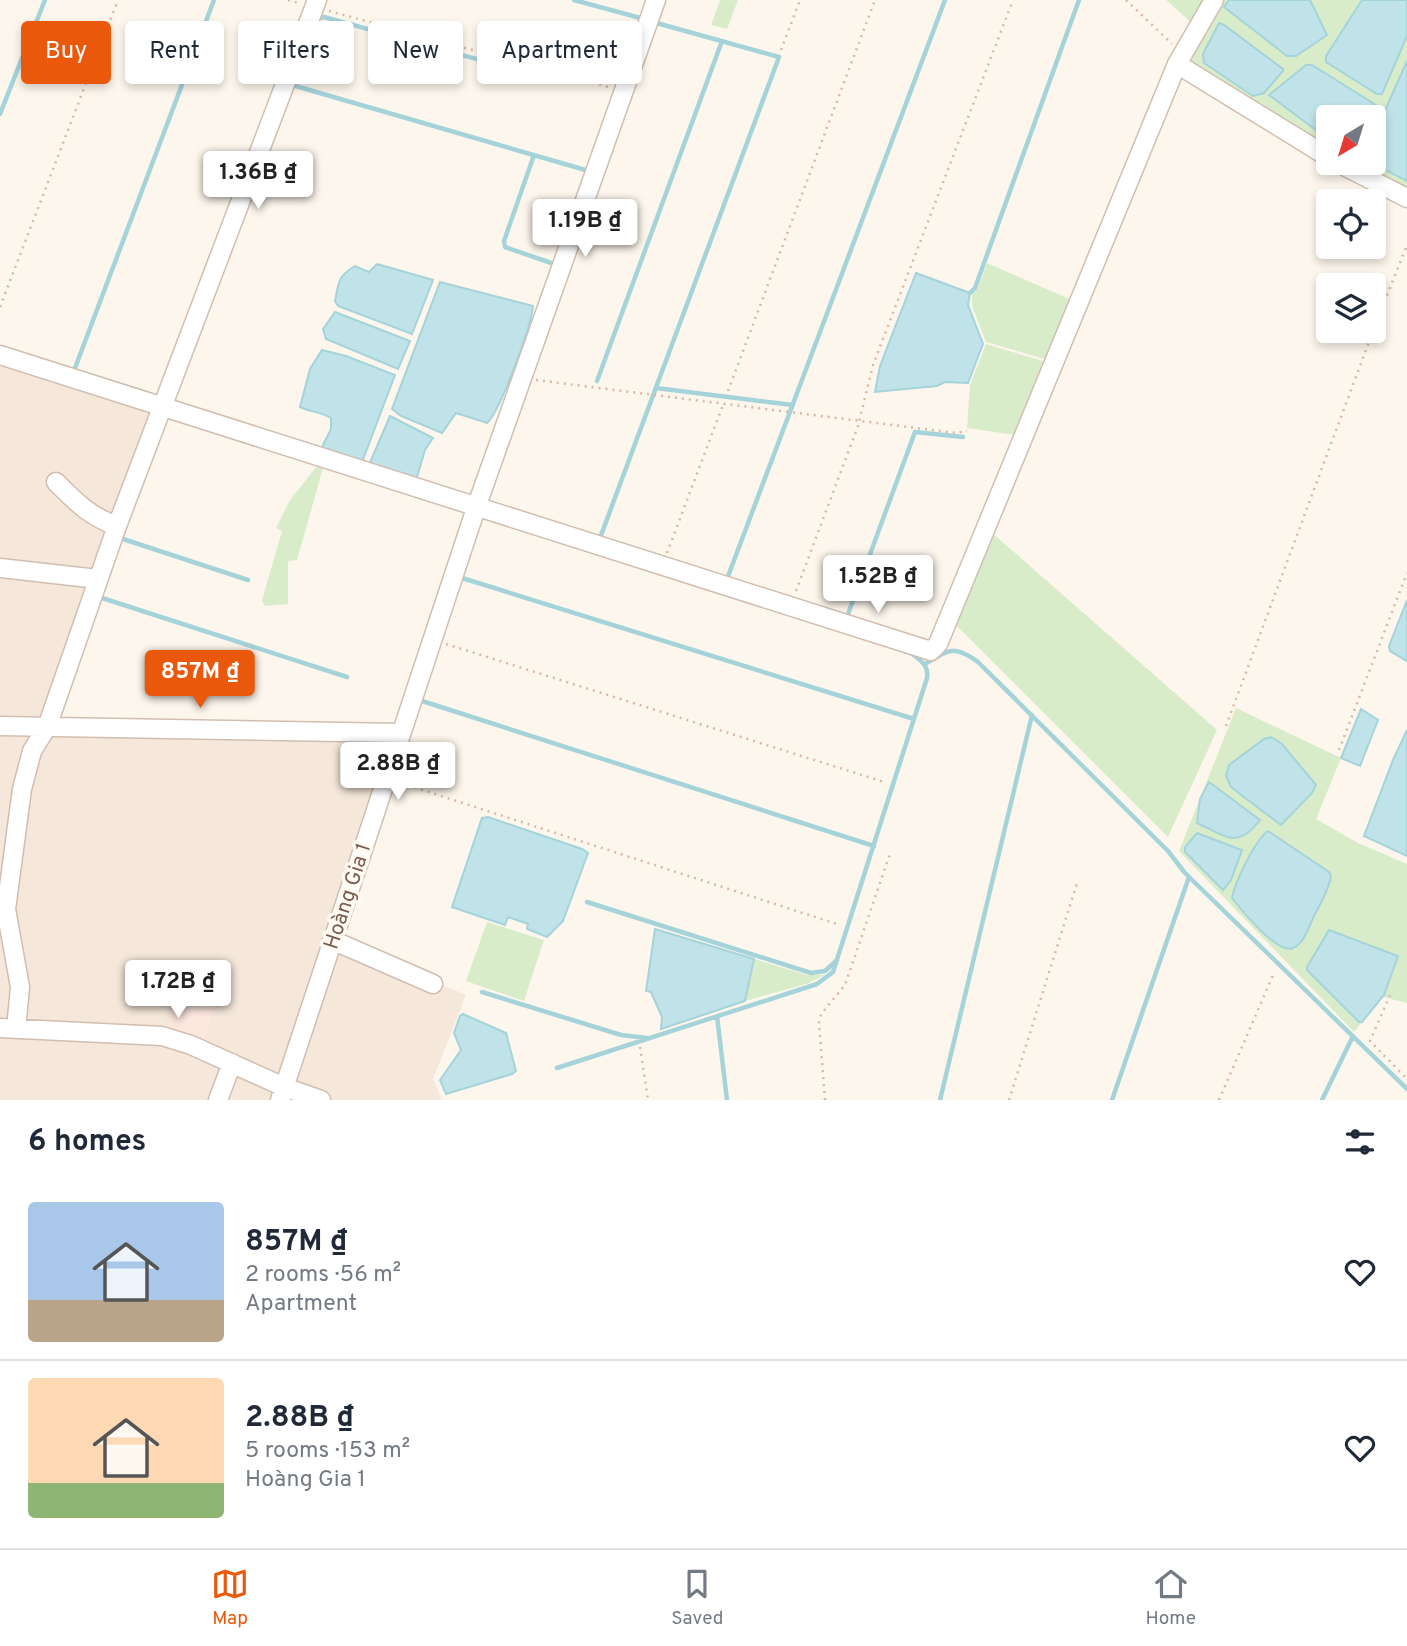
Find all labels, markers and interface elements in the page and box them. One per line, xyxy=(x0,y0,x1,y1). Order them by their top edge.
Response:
chip: Buy xyxy=(21,21,111,84)
chip: Rent xyxy=(125,21,224,84)
chip: Filters xyxy=(238,21,354,84)
chip: New xyxy=(368,21,463,84)
chip: Apartment xyxy=(477,21,642,84)
north arrow xyxy=(1316,105,1386,175)
map controls xyxy=(1316,105,1386,343)
pin: 1.36B ₫ xyxy=(193,152,323,211)
text: 1.36B ₫ xyxy=(219,159,297,188)
button: locate xyxy=(1316,189,1386,259)
pin: 1.19B ₫ xyxy=(520,200,650,259)
text: 1.19B ₫ xyxy=(548,207,622,236)
button: layers xyxy=(1316,273,1386,343)
pin: 1.52B ₫ xyxy=(813,556,943,615)
text: 1.52B ₫ xyxy=(839,563,917,592)
pin: 857M ₫ xyxy=(143,650,257,710)
text: 857M ₫ xyxy=(161,658,239,687)
pin: 2.88B ₫ xyxy=(333,742,463,802)
text: 2.88B ₫ xyxy=(356,750,440,779)
street label: Hoàng Gia 1 xyxy=(319,840,378,953)
pin: 1.72B ₫ xyxy=(113,960,243,1020)
text: 1.72B ₫ xyxy=(141,968,215,997)
icon: filters xyxy=(1341,1123,1379,1161)
text: 6 homes xyxy=(28,1124,146,1161)
text: 857M ₫ xyxy=(245,1224,347,1261)
icon: home xyxy=(84,1230,168,1314)
icon: heart xyxy=(1341,1253,1379,1291)
text: 2 rooms · 56 m² xyxy=(245,1261,401,1290)
text: Apartment xyxy=(245,1290,357,1319)
text: 2.88B ₫ xyxy=(245,1400,354,1437)
icon: home xyxy=(84,1406,168,1490)
icon: heart xyxy=(1341,1429,1379,1467)
text: 5 rooms · 153 m² xyxy=(245,1437,410,1466)
text: Hoàng Gia 1 xyxy=(245,1466,366,1495)
tab: Map xyxy=(211,1565,249,1631)
tab: Saved xyxy=(671,1565,723,1631)
tab: Home xyxy=(1145,1565,1196,1631)

